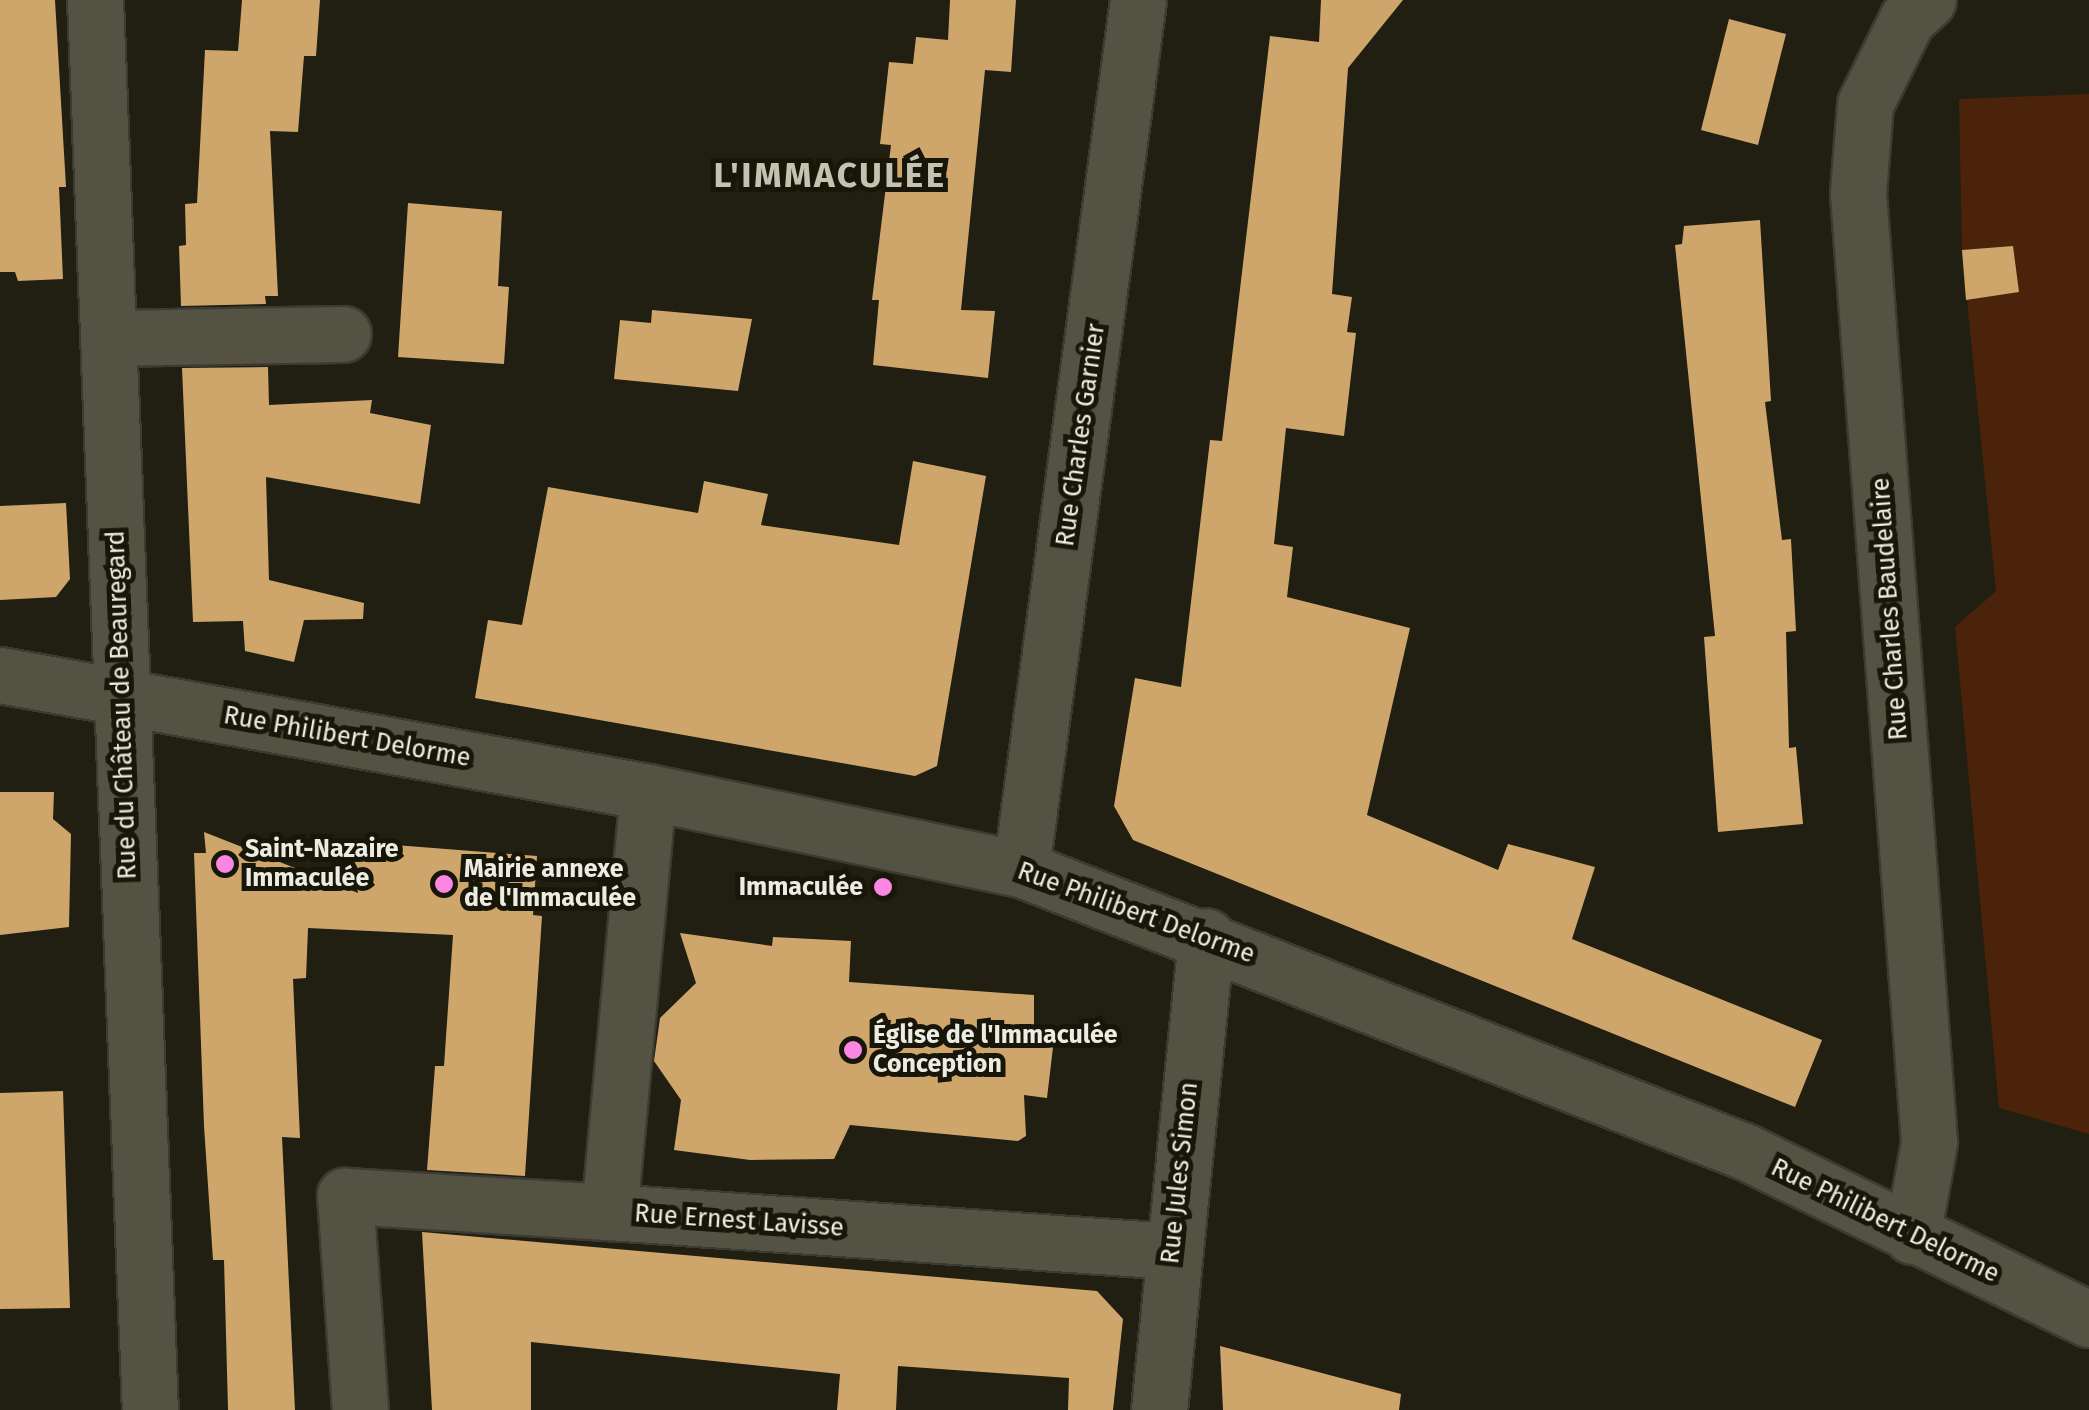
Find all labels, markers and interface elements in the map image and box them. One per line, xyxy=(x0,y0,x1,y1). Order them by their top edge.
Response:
district label: L'IMMACULÉE xyxy=(713,154,947,196)
street label: Rue Charles Garnier xyxy=(1051,322,1111,548)
street label: Rue Charles Baudelaire xyxy=(1866,477,1914,741)
street label: Rue du Château de Beauregard xyxy=(101,530,143,880)
street label: Rue Philibert Delorme xyxy=(221,701,473,773)
place label: Saint-Nazaire Immaculée xyxy=(245,835,398,894)
marker: Saint-Nazaire Immaculée xyxy=(214,853,236,875)
place label: Mairie annexe de l'Immaculée xyxy=(464,855,636,914)
street label: Rue Philibert Delorme xyxy=(1013,856,1259,970)
place label: Immaculée xyxy=(739,872,863,902)
marker: Mairie annexe de l'Immaculée xyxy=(433,873,455,895)
marker: Immaculée xyxy=(872,876,894,898)
place label: Église de l'Immaculée Conception xyxy=(873,1021,1118,1080)
marker: Église de l'Immaculée Conception xyxy=(842,1039,864,1061)
street label: Rue Jules Simon xyxy=(1156,1081,1204,1265)
street label: Rue Philibert Delorme xyxy=(1766,1153,2004,1289)
street label: Rue Ernest Lavisse xyxy=(633,1199,845,1243)

